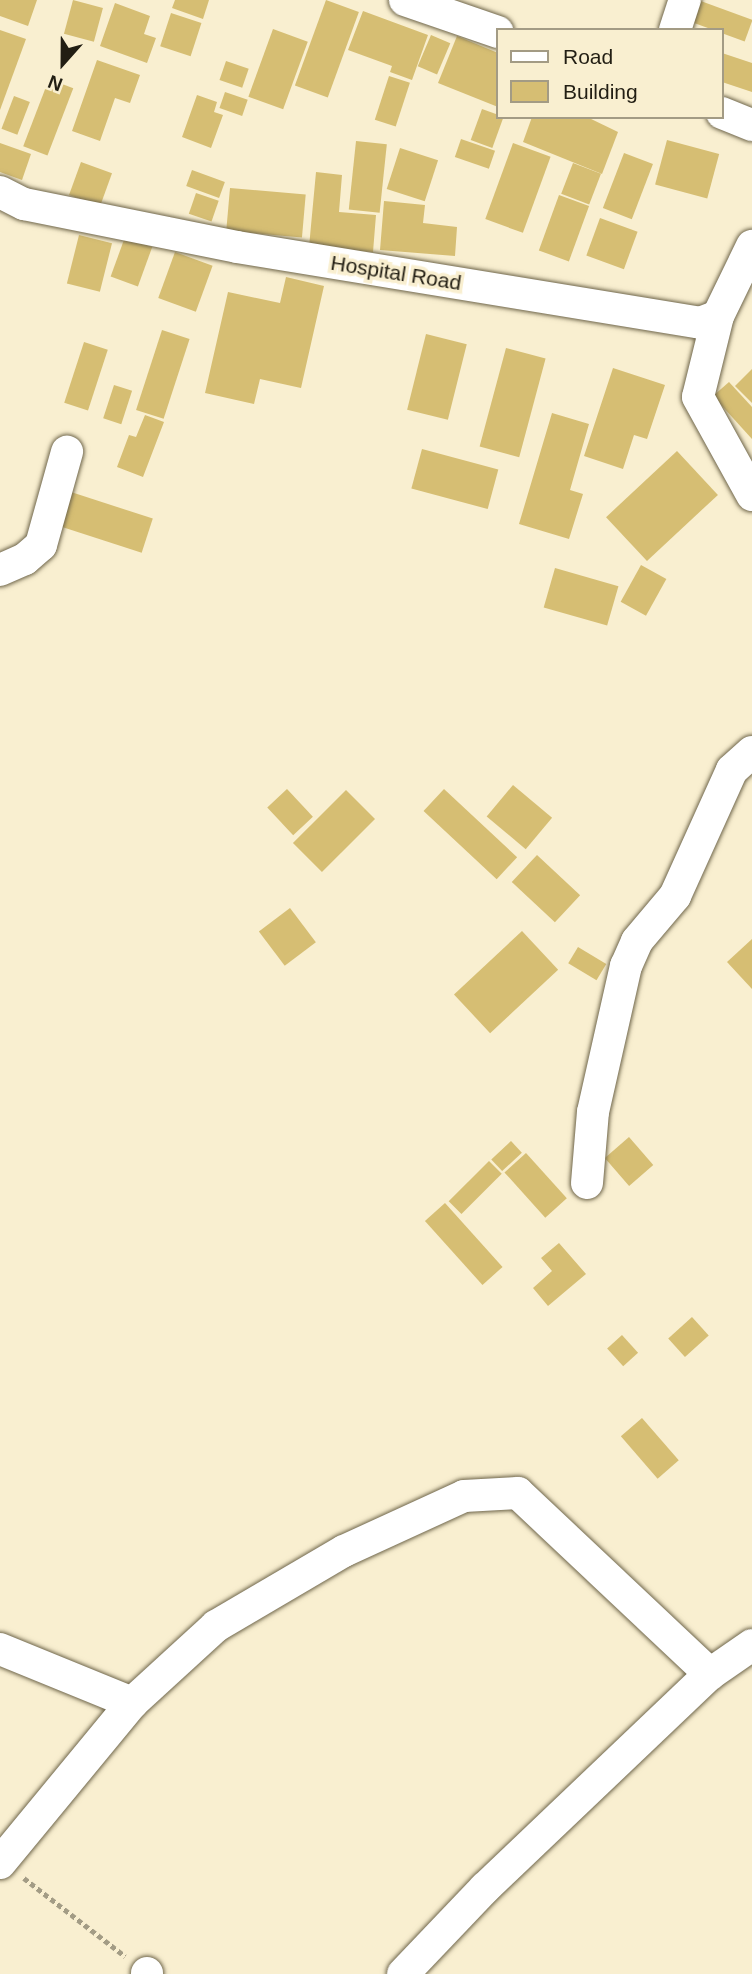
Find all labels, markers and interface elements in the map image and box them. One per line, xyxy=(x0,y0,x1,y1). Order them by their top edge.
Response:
north arrow xyxy=(28,28,98,98)
legend xyxy=(496,28,724,119)
text: Road xyxy=(563,45,613,68)
text: N xyxy=(45,71,65,95)
text: Building xyxy=(563,80,638,103)
street label: Hospital Road xyxy=(329,250,463,296)

